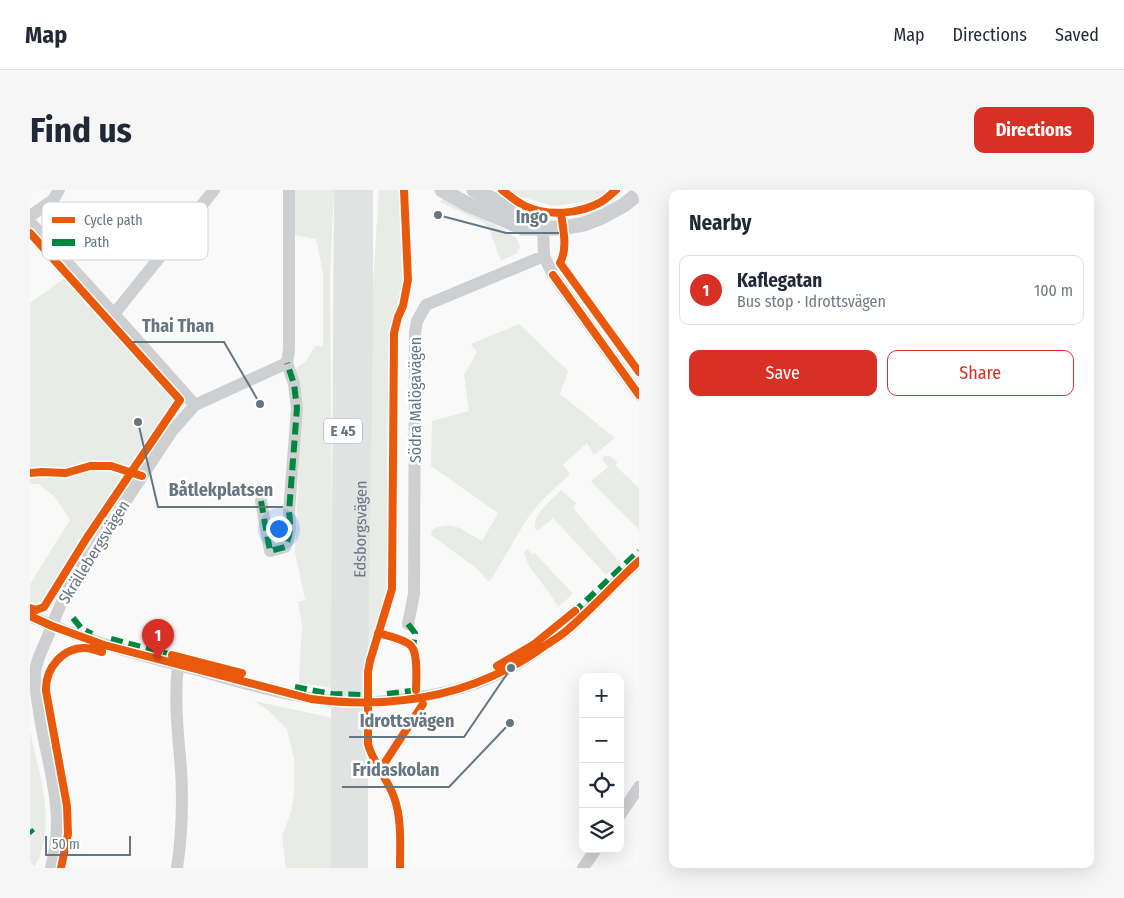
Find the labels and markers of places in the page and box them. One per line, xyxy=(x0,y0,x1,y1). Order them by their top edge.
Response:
callout: Ingo xyxy=(506,200,559,233)
callout: Thai Than xyxy=(132,309,224,342)
callout: Båtlekplatsen xyxy=(158,474,283,507)
pin: 1 xyxy=(142,619,174,660)
callout: Idrottsvägen xyxy=(349,704,464,737)
callout: Fridaskolan xyxy=(342,754,449,787)

